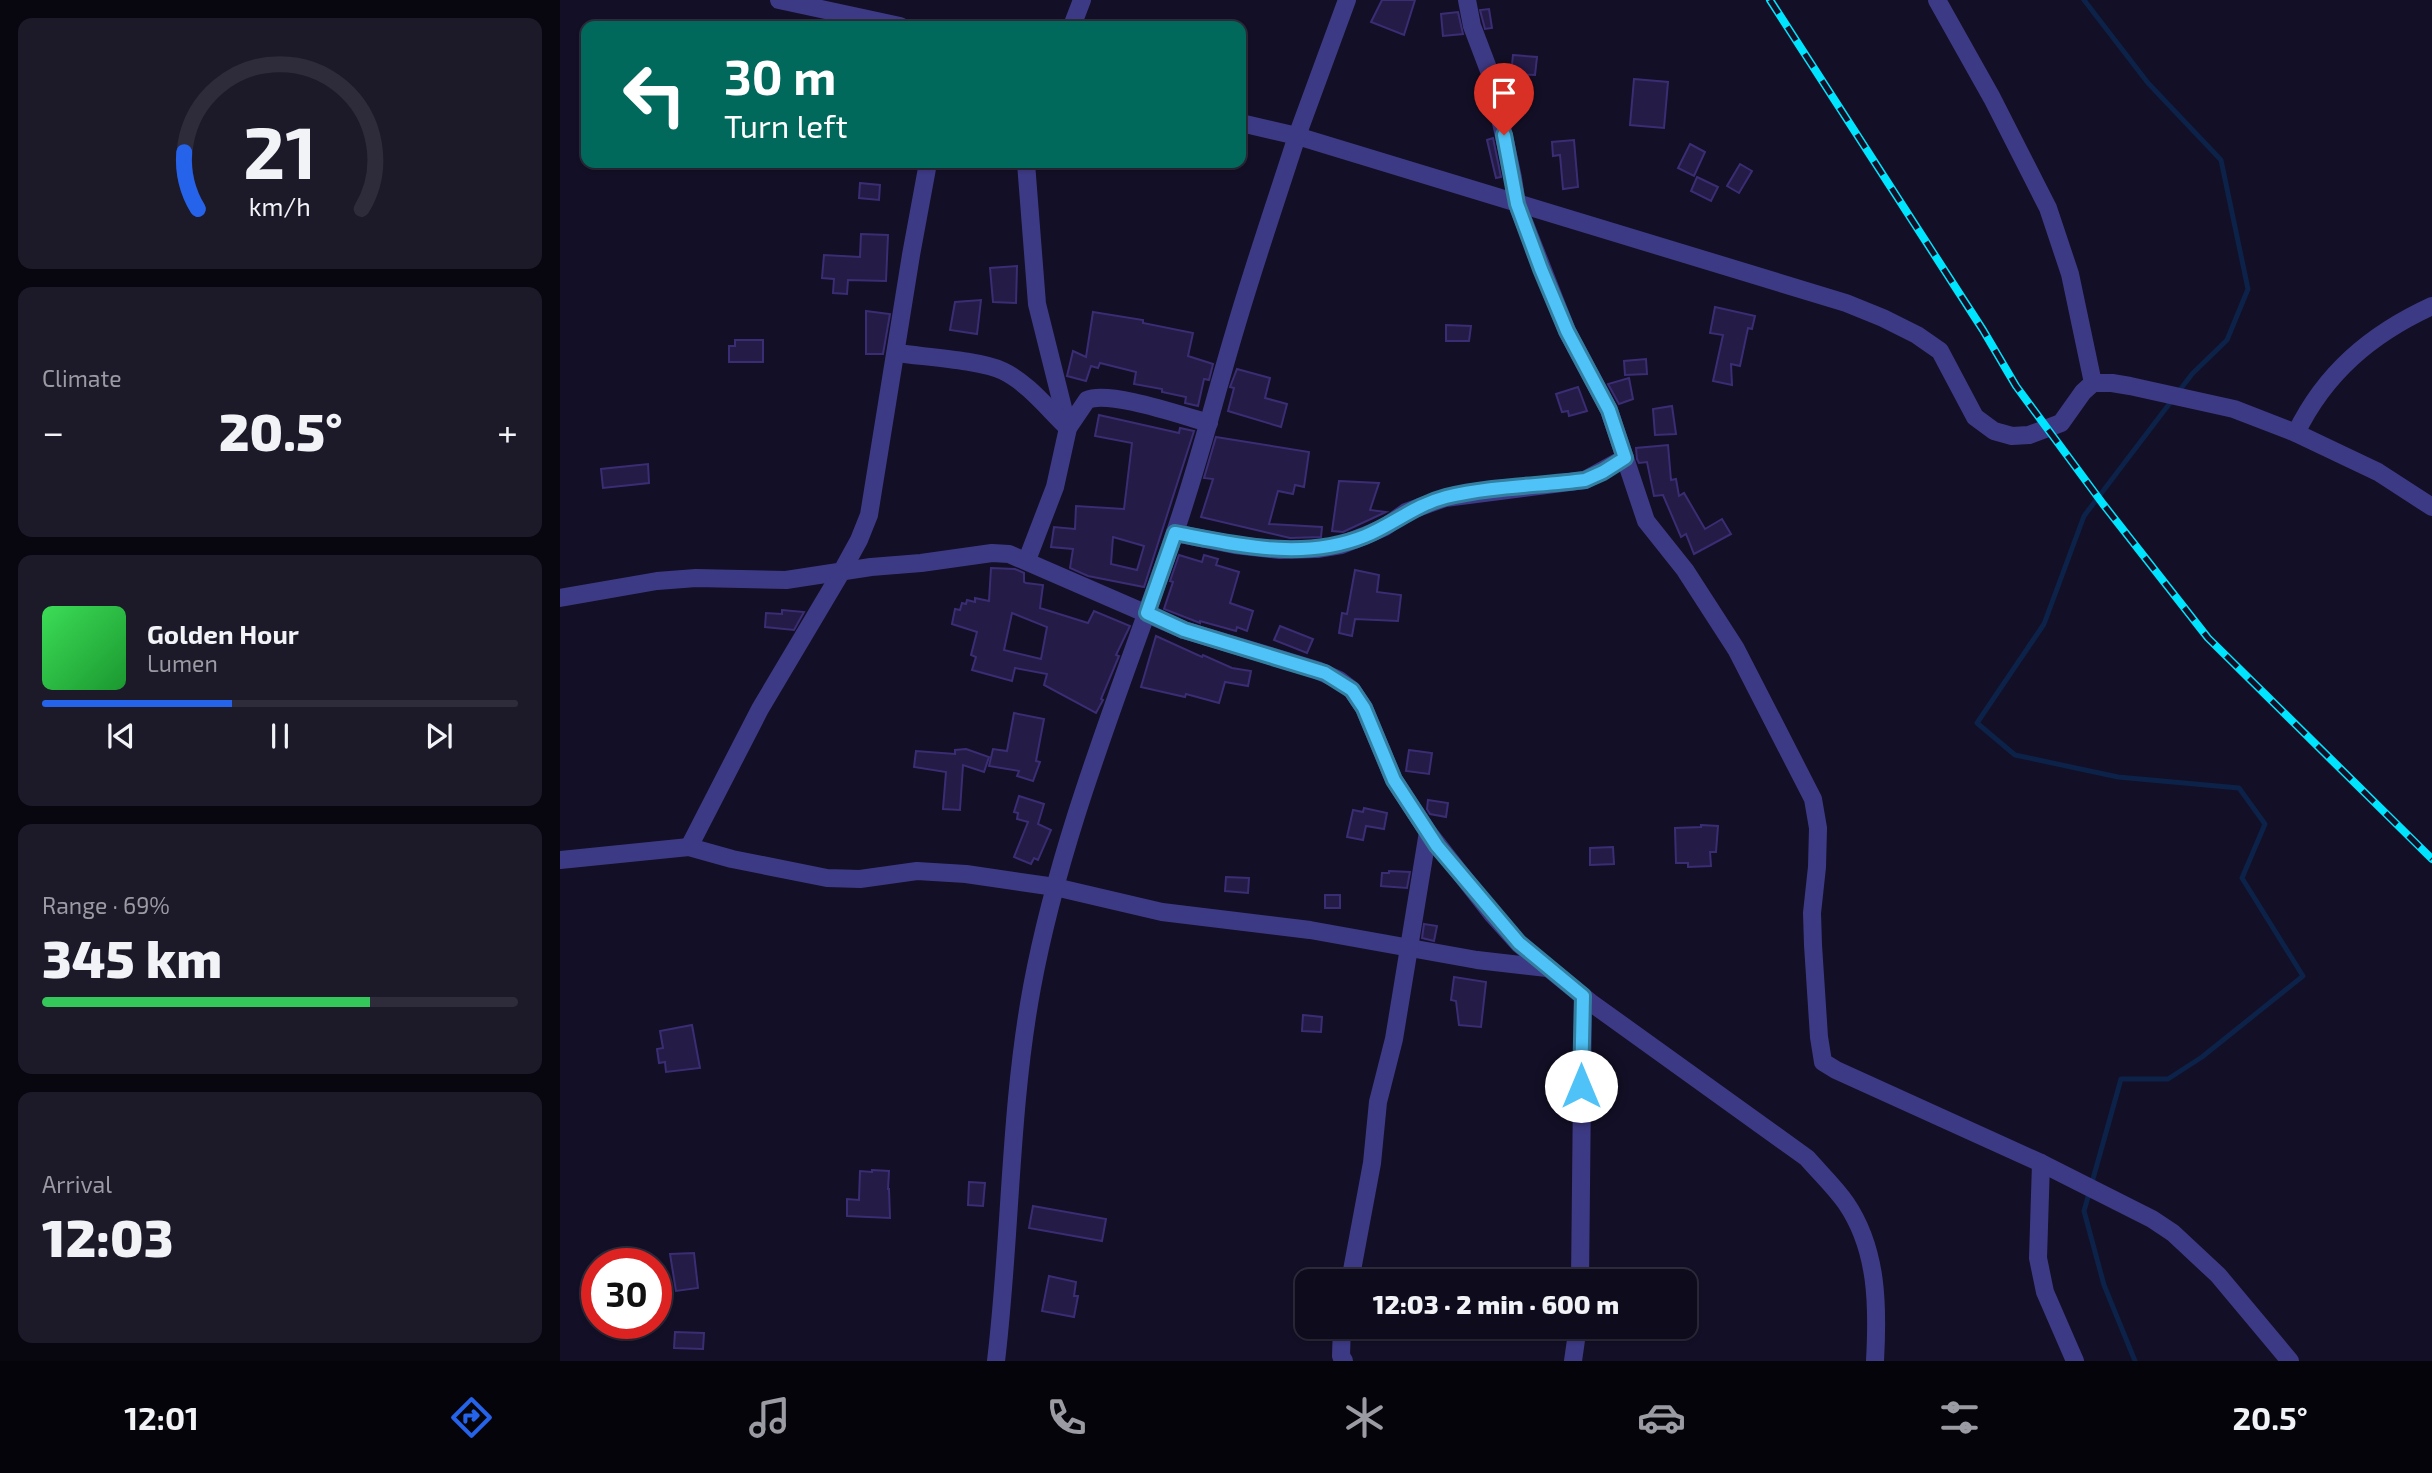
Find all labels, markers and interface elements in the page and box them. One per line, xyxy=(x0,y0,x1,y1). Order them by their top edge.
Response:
text: 30 m xyxy=(724,46,836,105)
icon: left xyxy=(609,49,700,140)
pin xyxy=(1474,63,1534,135)
icon: arrive xyxy=(1485,74,1523,112)
text: Turn left xyxy=(724,106,848,144)
text: 21 xyxy=(243,107,317,195)
text: km/h xyxy=(249,191,311,221)
text: Climate xyxy=(42,364,122,392)
text: 20.5° xyxy=(219,399,343,461)
text: − xyxy=(42,408,64,454)
text: + xyxy=(497,408,518,454)
text: Golden Hour xyxy=(147,618,299,649)
text: Lumen xyxy=(147,649,218,677)
icon: previous xyxy=(102,717,140,755)
icon: pause xyxy=(261,717,299,755)
icon: next xyxy=(420,717,458,755)
text: Range · 69% xyxy=(42,891,170,919)
text: 345 km xyxy=(42,926,222,988)
position arrow xyxy=(1544,1049,1618,1123)
text: Arrival xyxy=(42,1170,112,1198)
text: 12:03 xyxy=(42,1205,174,1267)
speed limit sign: 30 xyxy=(581,1248,672,1339)
text: 12:03 · 2 min · 600 m xyxy=(1373,1288,1619,1319)
icon: directions xyxy=(447,1393,496,1442)
icon: music xyxy=(745,1393,794,1442)
icon: phone xyxy=(1042,1393,1091,1442)
icon: climate xyxy=(1340,1393,1389,1442)
icon: car xyxy=(1637,1393,1686,1442)
icon: filters xyxy=(1935,1393,1984,1442)
text: 12:01 xyxy=(124,1398,199,1436)
text: 20.5° xyxy=(2232,1398,2308,1436)

